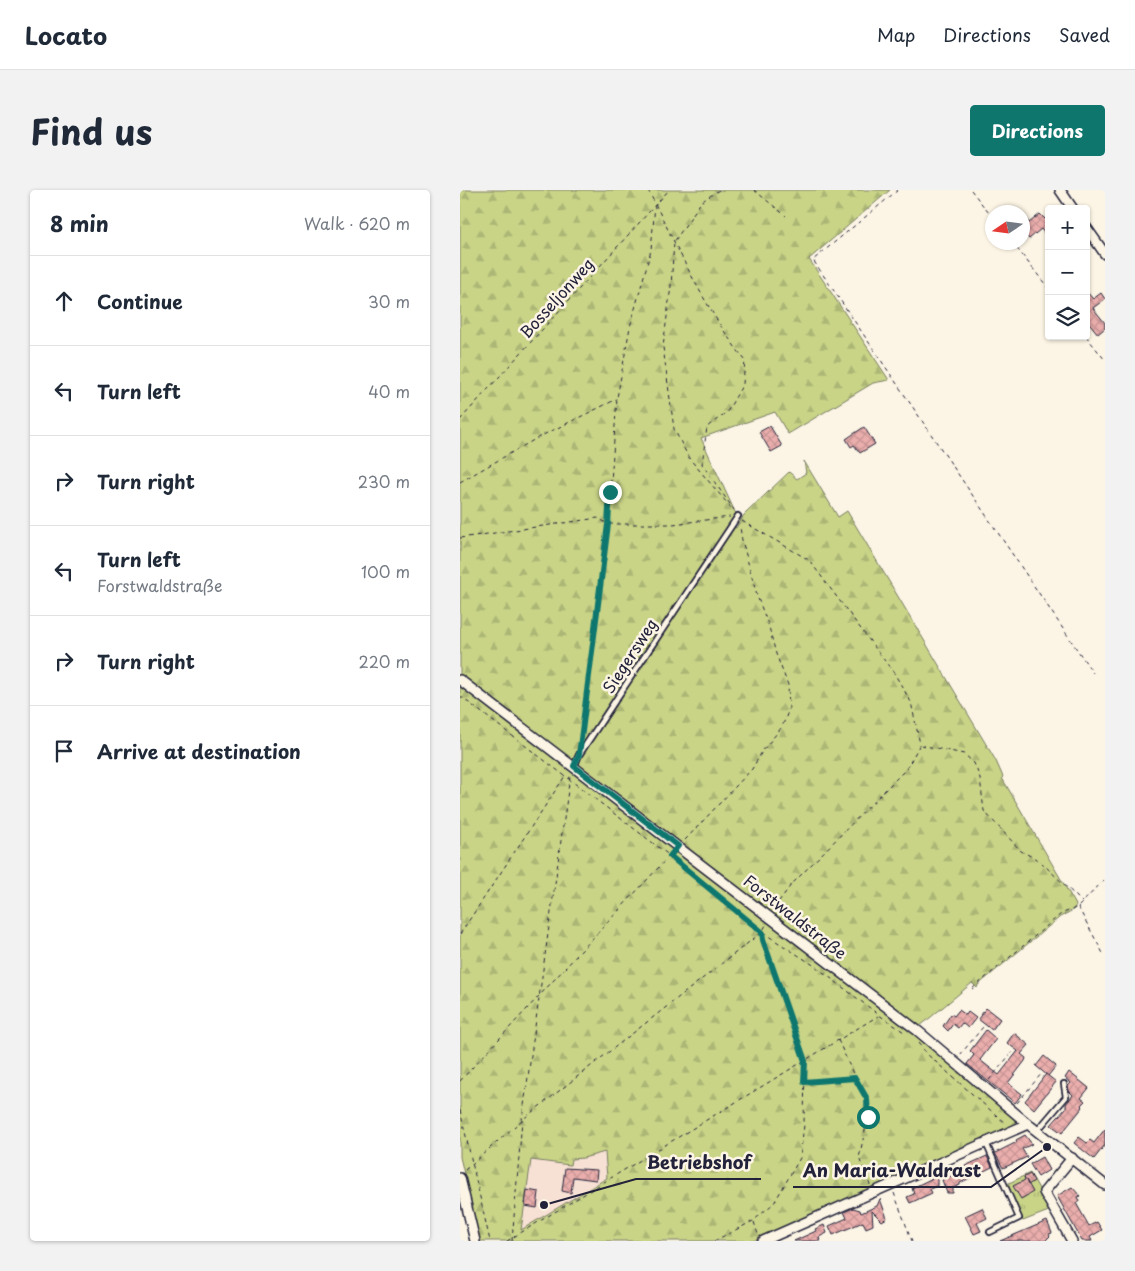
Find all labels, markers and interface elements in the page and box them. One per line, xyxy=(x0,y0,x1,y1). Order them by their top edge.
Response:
text: Locato xyxy=(25,17,107,53)
text: Map xyxy=(877,21,915,48)
text: Directions xyxy=(943,21,1031,48)
text: Saved xyxy=(1059,21,1110,48)
text: Find us xyxy=(30,104,152,157)
button: Directions xyxy=(970,105,1105,156)
north arrow xyxy=(985,205,1030,250)
map controls xyxy=(1045,205,1090,340)
button: + xyxy=(1045,205,1090,250)
text: 8 min xyxy=(50,207,109,239)
text: Walk · 620 m xyxy=(304,211,410,235)
button: − xyxy=(1045,250,1090,295)
street label: Bosseljonweg xyxy=(514,252,599,343)
icon: ahead xyxy=(50,287,78,315)
text: Continue xyxy=(97,287,183,315)
text: 30 m xyxy=(368,289,410,313)
button: layers xyxy=(1045,295,1090,340)
icon: left xyxy=(50,377,78,405)
text: Turn left xyxy=(97,377,181,405)
text: 40 m xyxy=(368,379,410,403)
icon: right xyxy=(50,467,78,495)
text: Turn right xyxy=(97,467,195,495)
text: 230 m xyxy=(358,469,410,493)
route end xyxy=(599,481,622,504)
text: Turn left xyxy=(97,545,181,573)
icon: left xyxy=(50,557,78,585)
text: 100 m xyxy=(361,559,410,583)
text: Forstwaldstraße xyxy=(97,573,222,597)
street label: Siegersweg xyxy=(596,613,662,698)
icon: right xyxy=(50,647,78,675)
text: Turn right xyxy=(97,647,195,675)
text: 220 m xyxy=(359,649,410,673)
icon: arrive xyxy=(50,737,78,765)
text: Arrive at destination xyxy=(97,737,301,765)
street label: Forstwaldstraße xyxy=(739,868,852,964)
route start xyxy=(857,1106,880,1129)
callout: Betriebshof xyxy=(636,1146,761,1179)
text: Betriebshof xyxy=(647,1148,753,1175)
callout: An Maria-Waldrast xyxy=(793,1154,991,1187)
text: An Maria-Waldrast xyxy=(802,1156,982,1183)

